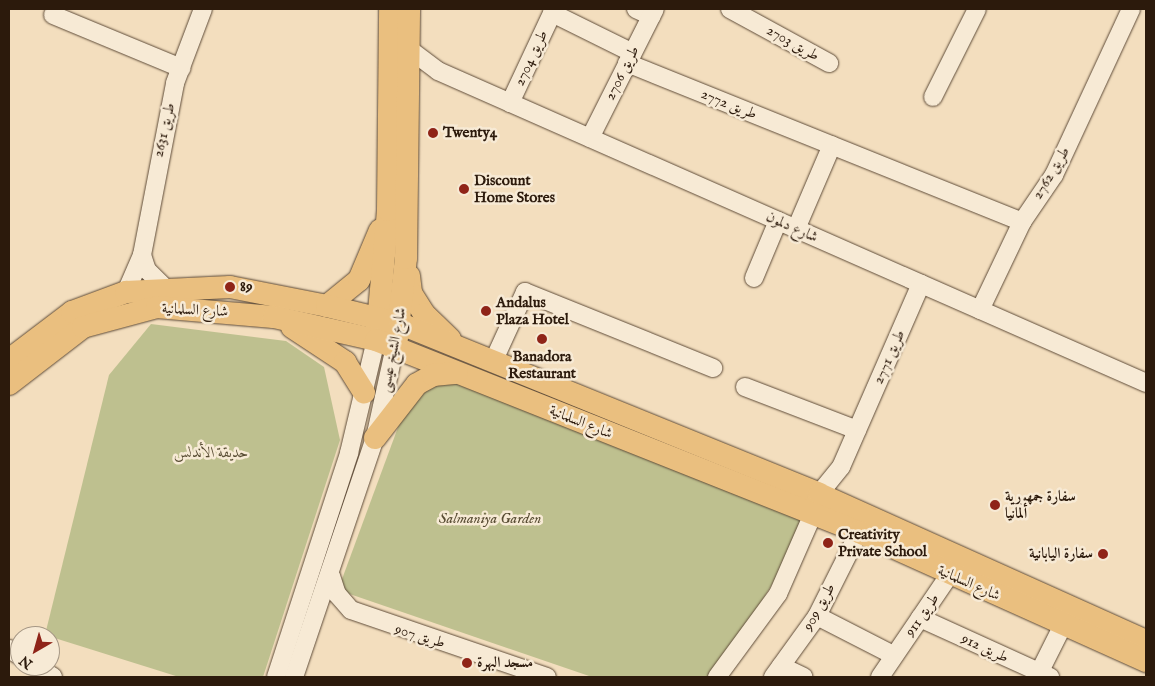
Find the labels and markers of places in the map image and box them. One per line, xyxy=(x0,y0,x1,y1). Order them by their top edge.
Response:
place label: Twenty4 xyxy=(443,124,497,142)
marker: Twenty4 xyxy=(427,127,439,139)
place label: Discount Home Stores xyxy=(474,171,555,206)
marker: Discount Home Stores xyxy=(458,183,470,195)
place label: 89 xyxy=(240,278,252,296)
marker: 89 xyxy=(224,281,236,293)
place label: Andalus Plaza Hotel xyxy=(496,293,569,328)
marker: Andalus Plaza Hotel xyxy=(480,305,492,317)
marker: Banadora Restaurant xyxy=(536,333,548,345)
place label: Banadora Restaurant xyxy=(508,347,576,382)
place label: سفارة جمهورية ألمانيا xyxy=(1005,487,1076,522)
marker: سفارة جمهورية ألمانيا xyxy=(989,499,1001,511)
place label: Creativity Private School xyxy=(838,525,927,560)
marker: Creativity Private School xyxy=(822,537,834,549)
place label: سفارة اليابانية xyxy=(1029,545,1093,563)
marker: سفارة اليابانية xyxy=(1097,548,1109,560)
place label: مسجد البهرة xyxy=(477,654,533,672)
marker: مسجد البهرة xyxy=(461,657,473,669)

